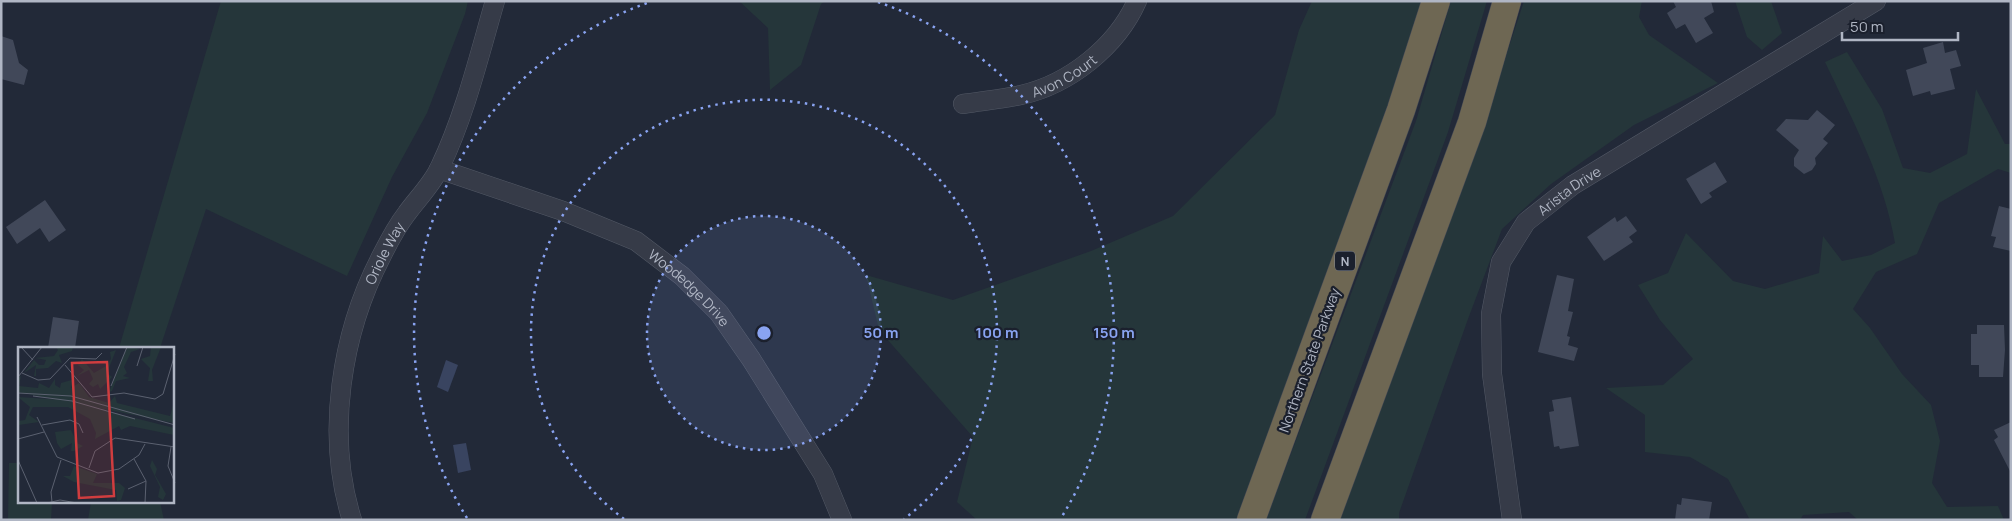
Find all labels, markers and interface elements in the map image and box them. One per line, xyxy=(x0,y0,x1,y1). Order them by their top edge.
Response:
scale bar xyxy=(1842,10,1958,42)
text: 50 m xyxy=(1850,16,1884,37)
street label: Avon Court xyxy=(1029,50,1101,101)
street label: Arista Drive xyxy=(1533,161,1604,219)
street label: Oriole Way xyxy=(360,217,408,287)
street label: Woodedge Drive xyxy=(645,245,735,330)
road number: N xyxy=(1335,252,1355,270)
street label: Northern State Parkway xyxy=(1274,285,1344,435)
text: 50 m xyxy=(863,322,899,343)
text: 100 m xyxy=(976,322,1018,343)
text: 150 m xyxy=(1093,322,1135,343)
centre of rings xyxy=(755,324,773,342)
inset map xyxy=(18,347,174,504)

